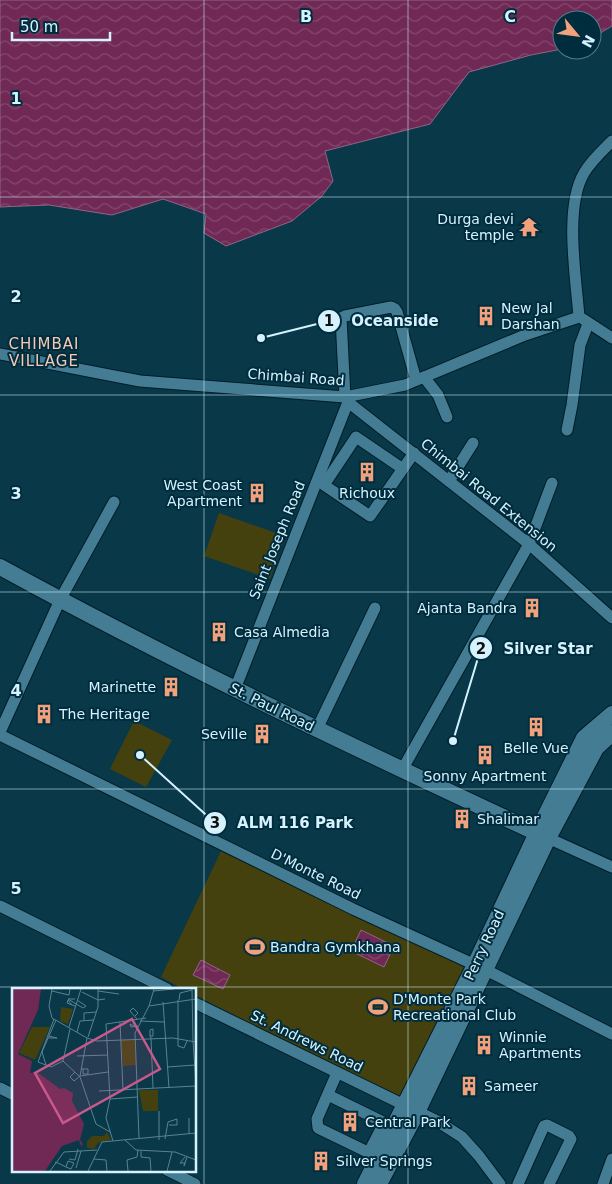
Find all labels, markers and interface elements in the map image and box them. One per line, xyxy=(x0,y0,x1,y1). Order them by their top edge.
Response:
text: B xyxy=(300,7,312,26)
text: C xyxy=(504,7,516,26)
scale bar xyxy=(12,10,110,42)
north arrow xyxy=(552,10,602,60)
text: 50 m xyxy=(20,18,58,36)
text: N xyxy=(579,32,598,50)
text: 1 xyxy=(10,89,22,108)
place label: Durga devi temple xyxy=(437,211,514,243)
temple icon: Durga devi temple xyxy=(518,216,540,238)
text: 2 xyxy=(10,287,22,306)
place label: New Jal Darshan xyxy=(501,300,560,332)
building icon: New Jal Darshan xyxy=(475,305,497,327)
callout: Oceanside xyxy=(316,306,449,336)
text: 1 xyxy=(324,312,334,330)
text: Oceanside xyxy=(351,312,439,330)
district label: CHIMBAI VILLAGE xyxy=(8,335,80,370)
street label: Chimbai Road xyxy=(247,366,345,388)
street label: Chimbai Road Extension xyxy=(418,435,560,555)
building icon: Richoux xyxy=(356,461,378,483)
place label: West Coast Apartment xyxy=(163,477,243,509)
street label: Saint Joseph Road xyxy=(246,479,308,601)
building icon: West Coast Apartment xyxy=(246,482,268,504)
text: 3 xyxy=(10,484,22,503)
place label: Richoux xyxy=(339,485,395,501)
building icon: Ajanta Bandra xyxy=(521,597,543,619)
place label: Ajanta Bandra xyxy=(417,600,517,616)
building icon: Casa Almedia xyxy=(208,621,230,643)
place label: Casa Almedia xyxy=(234,624,330,640)
callout: Silver Star xyxy=(468,633,603,663)
text: 2 xyxy=(476,640,486,658)
text: Silver Star xyxy=(503,640,593,658)
building icon: Marinette xyxy=(160,676,182,698)
place label: Marinette xyxy=(89,679,156,695)
street label: St. Paul Road xyxy=(227,680,317,734)
text: 4 xyxy=(10,681,22,700)
building icon: The Heritage xyxy=(33,703,55,725)
place label: The Heritage xyxy=(58,706,150,722)
building icon: Belle Vue xyxy=(525,716,547,738)
building icon: Seville xyxy=(251,723,273,745)
place label: Seville xyxy=(201,726,247,742)
place label: Belle Vue xyxy=(503,740,569,756)
building icon: Sonny Apartment xyxy=(474,744,496,766)
place label: Sonny Apartment xyxy=(424,768,547,784)
callout: ALM 116 Park xyxy=(202,808,363,838)
building icon: Shalimar xyxy=(451,808,473,830)
place label: Shalimar xyxy=(477,811,539,827)
text: 3 xyxy=(210,814,220,832)
text: ALM 116 Park xyxy=(237,814,354,832)
street label: D'Monte Road xyxy=(269,845,363,903)
text: 5 xyxy=(10,879,22,898)
street label: Perry Road xyxy=(461,907,507,983)
sports icon: Bandra Gymkhana xyxy=(244,936,266,958)
place label: Bandra Gymkhana xyxy=(270,939,401,955)
inset map xyxy=(12,988,196,1172)
place label: D'Monte Park Recreational Club xyxy=(393,991,516,1023)
sports icon: D'Monte Park Recreational Club xyxy=(367,996,389,1018)
street label: St. Andrews Road xyxy=(248,1007,366,1075)
place label: Winnie Apartments xyxy=(499,1029,581,1061)
building icon: Winnie Apartments xyxy=(473,1034,495,1056)
building icon: Sameer xyxy=(458,1075,480,1097)
place label: Sameer xyxy=(484,1078,538,1094)
building icon: Central Park xyxy=(339,1111,361,1133)
place label: Central Park xyxy=(365,1114,452,1130)
building icon: Silver Springs xyxy=(310,1150,332,1172)
place label: Silver Springs xyxy=(336,1153,432,1169)

